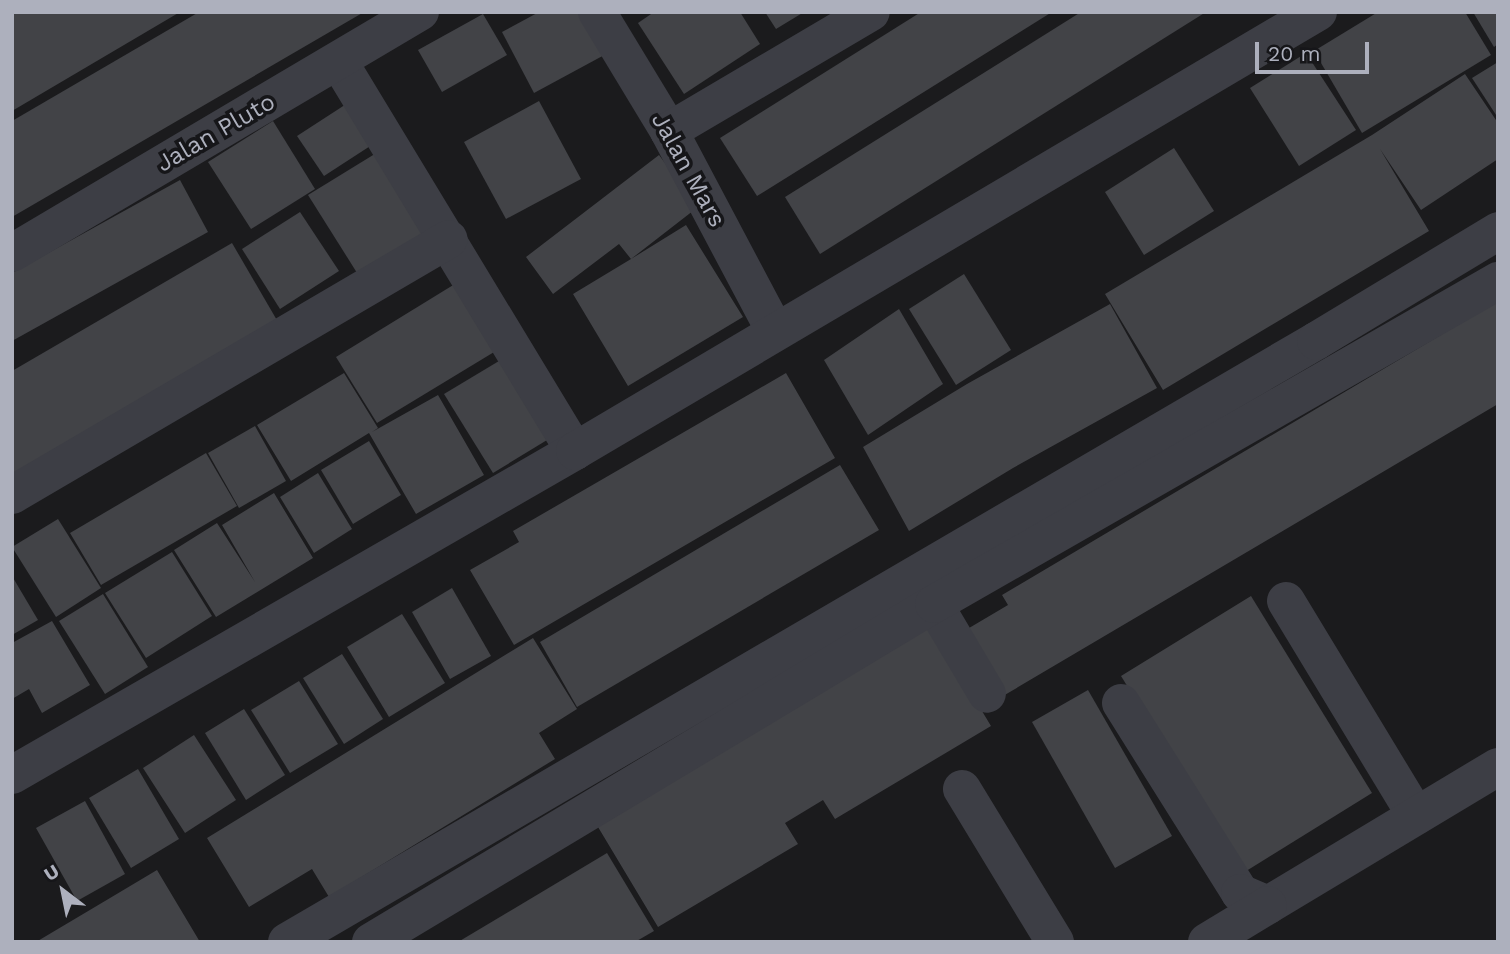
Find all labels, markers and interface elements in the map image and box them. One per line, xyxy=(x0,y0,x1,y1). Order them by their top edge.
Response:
scale bar xyxy=(1258,28,1372,72)
text: 20 m xyxy=(1268,41,1320,66)
street label: Jalan Pluto xyxy=(152,88,280,178)
street label: Jalan Mars xyxy=(645,108,731,232)
north arrow xyxy=(28,856,98,926)
text: U xyxy=(40,859,63,886)

